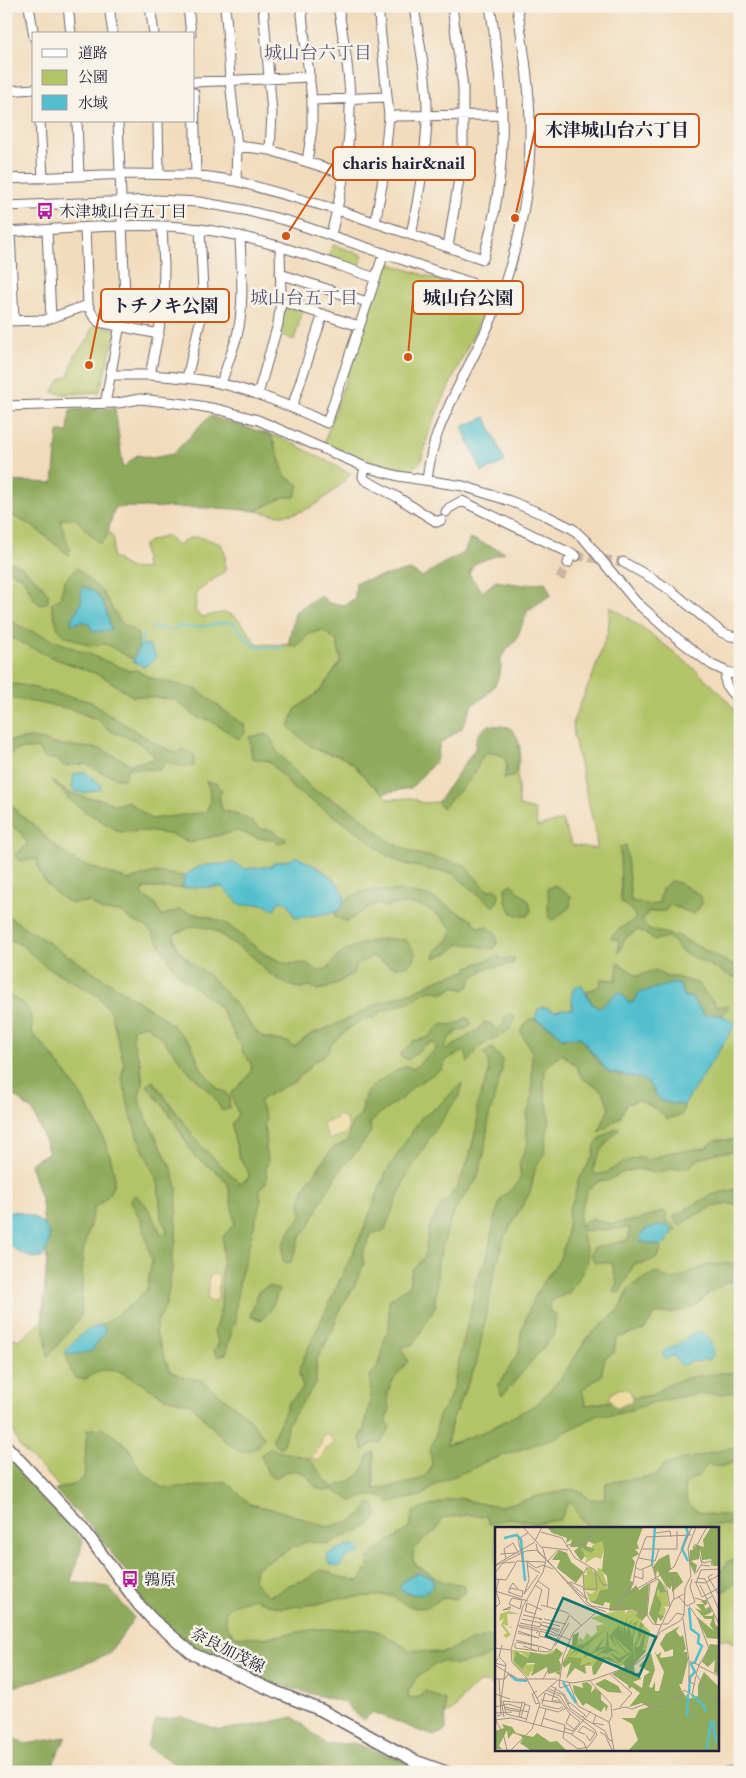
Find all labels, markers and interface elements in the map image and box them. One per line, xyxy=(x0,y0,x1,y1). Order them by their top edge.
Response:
legend xyxy=(32,32,195,122)
district label: 城山台六丁目 xyxy=(264,41,372,64)
text: 道路 xyxy=(78,43,108,62)
text: 公園 xyxy=(78,67,108,86)
text: 水域 xyxy=(78,93,108,112)
callout: 木津城山台六丁目 xyxy=(535,114,699,147)
text: 木津城山台六丁目 xyxy=(545,118,689,141)
callout: charis hair&nail xyxy=(333,147,475,180)
text: charis hair&nail xyxy=(343,151,465,174)
bus stop icon: 木津城山台五丁目 xyxy=(35,201,55,221)
place label: 木津城山台五丁目 xyxy=(59,201,187,222)
callout: 城山台公園 xyxy=(413,281,523,314)
district label: 城山台五丁目 xyxy=(250,286,358,309)
text: 城山台公園 xyxy=(423,286,513,309)
callout: トチノキ公園 xyxy=(101,289,229,322)
text: トチノキ公園 xyxy=(112,294,218,317)
inset map xyxy=(495,1527,718,1750)
bus stop icon: 鶉原 xyxy=(120,1569,140,1589)
place label: 鶉原 xyxy=(144,1569,176,1590)
street label: 奈良加茂線 xyxy=(188,1622,268,1678)

